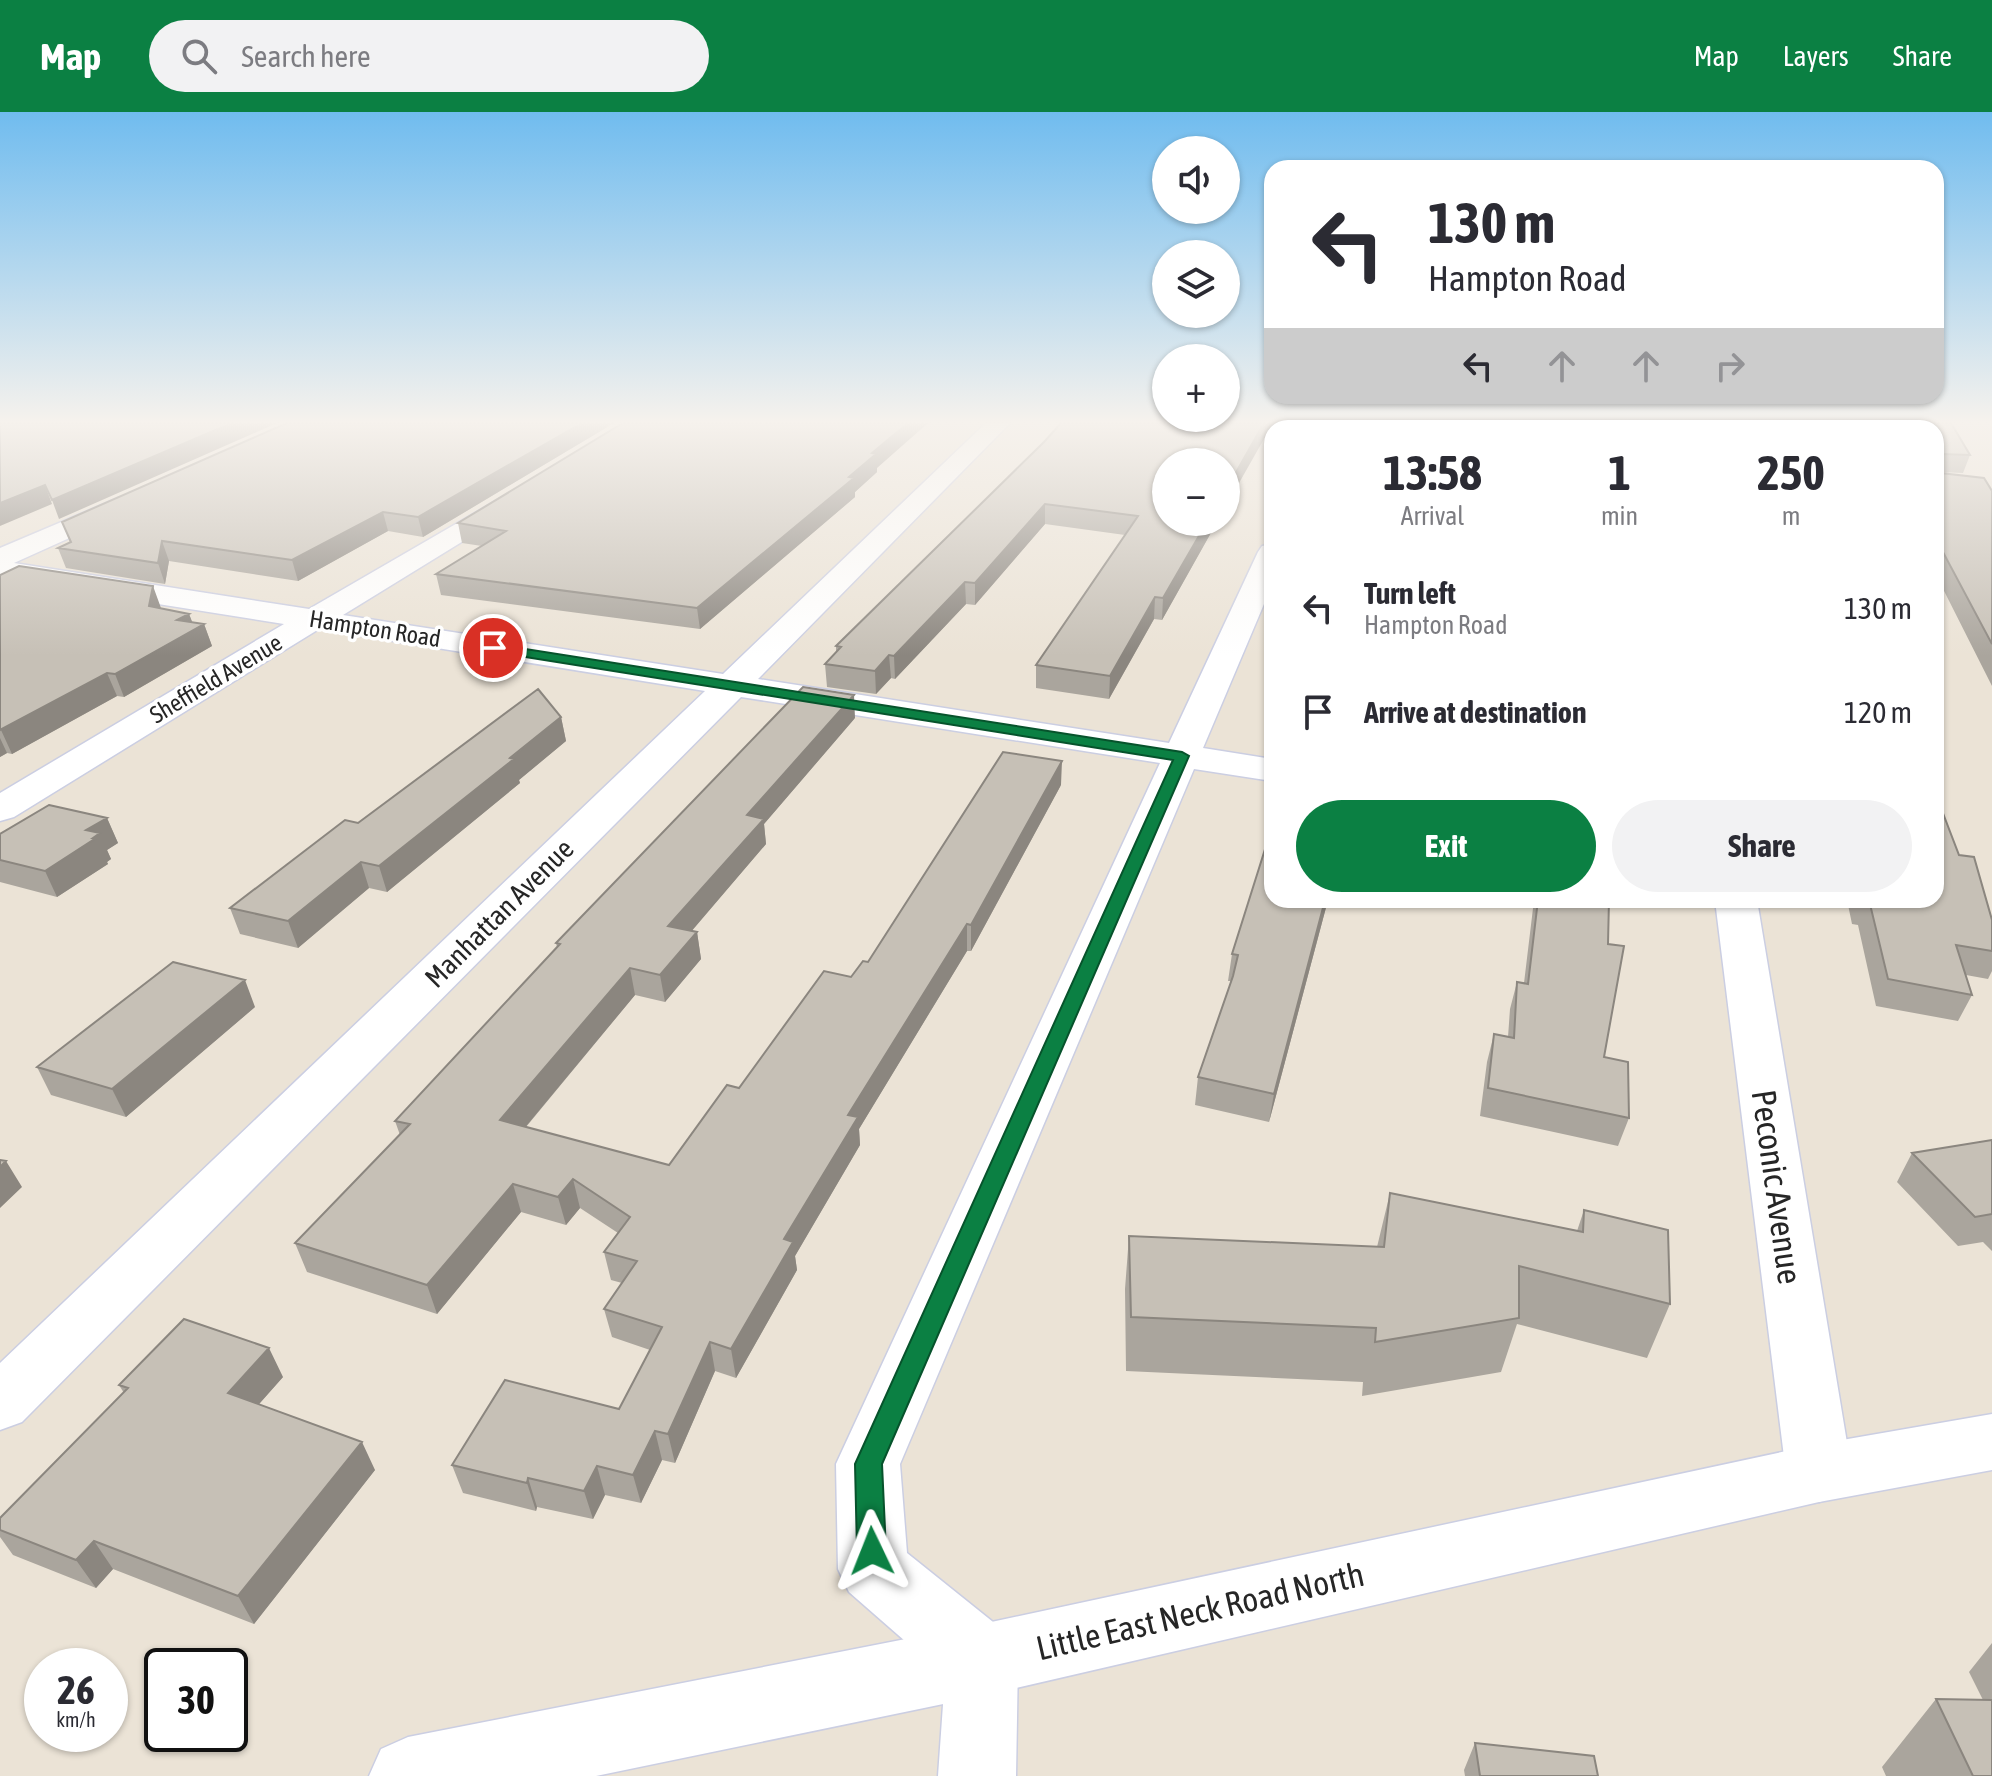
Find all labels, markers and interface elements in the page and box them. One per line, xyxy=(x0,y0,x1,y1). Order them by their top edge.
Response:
search box xyxy=(149,20,709,92)
icon: search xyxy=(177,34,221,78)
text: Map xyxy=(40,35,101,78)
text: Search here xyxy=(241,39,371,73)
text: Map xyxy=(1694,40,1739,72)
text: Layers xyxy=(1783,40,1849,72)
text: Share xyxy=(1893,40,1952,72)
map controls xyxy=(1152,136,1240,536)
button: sound xyxy=(1152,136,1240,224)
text: 130 m xyxy=(1428,191,1555,255)
icon: left xyxy=(1296,192,1400,296)
button: layers xyxy=(1152,240,1240,328)
text: Hampton Road xyxy=(1428,257,1627,299)
button: + xyxy=(1152,344,1240,432)
icon: left xyxy=(1456,344,1500,388)
icon: ahead xyxy=(1540,344,1584,388)
icon: ahead xyxy=(1624,344,1668,388)
icon: right xyxy=(1708,344,1752,388)
text: 13:58 xyxy=(1383,445,1482,500)
text: 1 xyxy=(1608,445,1631,500)
text: 250 xyxy=(1757,445,1825,500)
button: − xyxy=(1152,448,1240,536)
text: Arrival xyxy=(1401,501,1464,531)
text: min xyxy=(1601,501,1638,531)
text: m xyxy=(1782,501,1800,531)
text: Turn left xyxy=(1364,576,1456,610)
icon: left xyxy=(1296,586,1340,630)
text: 130 m xyxy=(1844,591,1912,625)
street label: Hampton Road xyxy=(308,605,443,652)
text: Hampton Road xyxy=(1364,610,1508,640)
pin xyxy=(459,614,527,682)
icon: arrive xyxy=(471,626,515,670)
street label: Sheffield Avenue xyxy=(145,629,287,729)
icon: arrive xyxy=(1296,690,1340,734)
text: Arrive at destination xyxy=(1364,695,1586,729)
text: 120 m xyxy=(1844,695,1912,729)
button: Exit xyxy=(1296,800,1596,892)
button: Share xyxy=(1612,800,1912,892)
street label: Manhattan Avenue xyxy=(418,832,580,994)
street label: Peconic Avenue xyxy=(1745,1087,1810,1287)
position arrow xyxy=(830,1509,914,1593)
street label: Little East Neck Road North xyxy=(1032,1554,1368,1667)
speed limit sign: 30 xyxy=(144,1648,248,1752)
text: 26 xyxy=(57,1667,95,1712)
text: km/h xyxy=(56,1708,96,1731)

